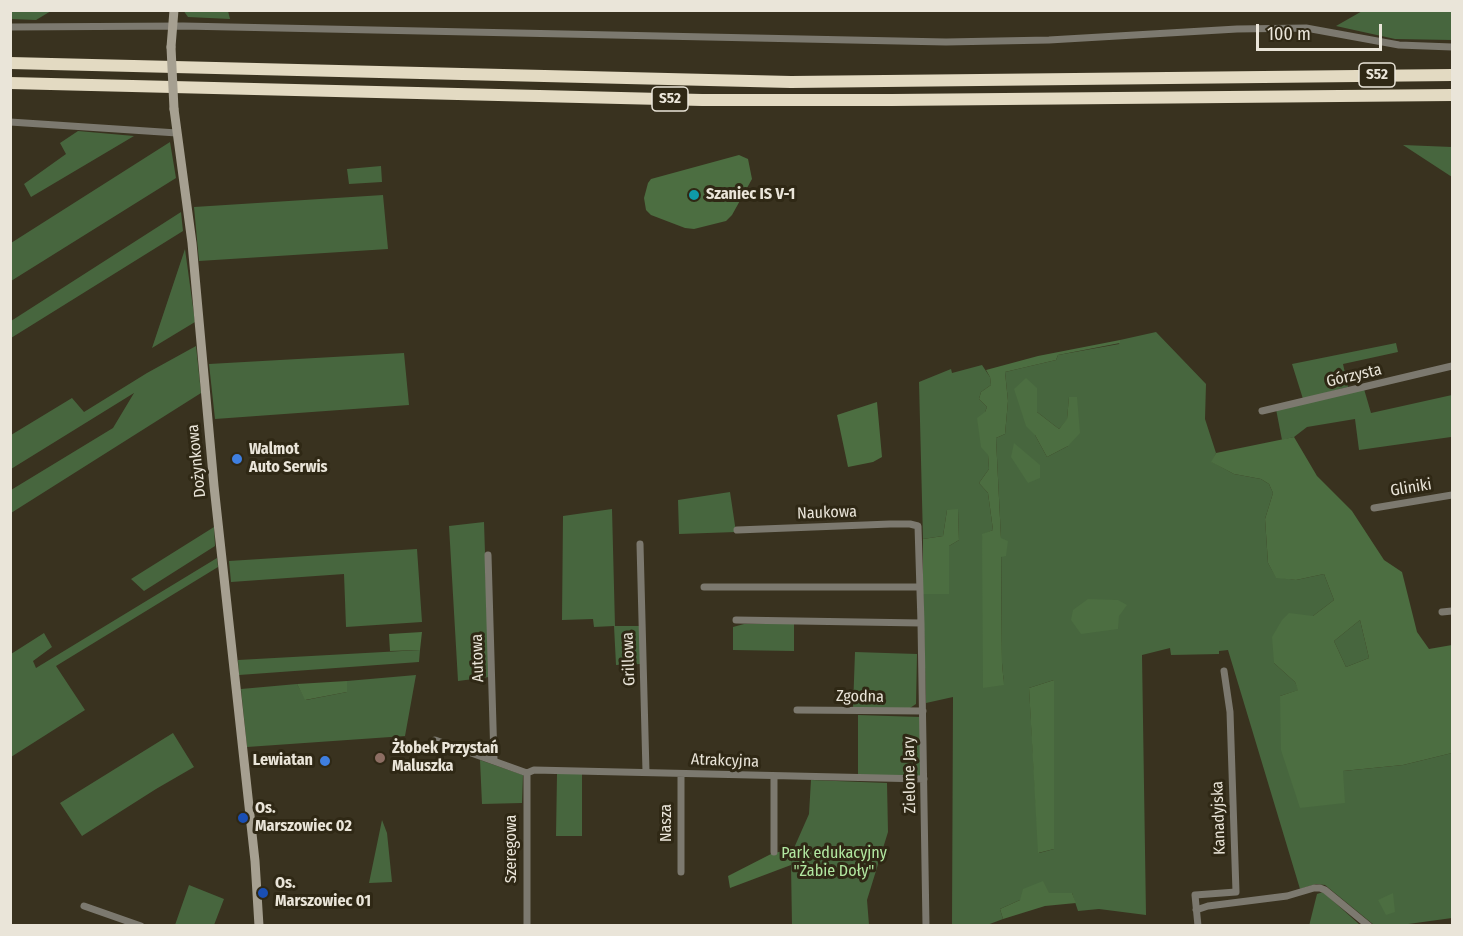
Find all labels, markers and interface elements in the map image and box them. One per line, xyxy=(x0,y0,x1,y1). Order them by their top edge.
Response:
scale bar xyxy=(1259,12,1385,50)
text: 100 m xyxy=(1267,23,1311,45)
road number: S52 xyxy=(1359,63,1395,87)
road number: S52 xyxy=(652,87,688,111)
place label: Szaniec IS V-1 xyxy=(706,185,795,205)
marker: Szaniec IS V-1 xyxy=(687,188,701,202)
street label: Górzysta xyxy=(1324,360,1384,392)
street label: Dożynkowa xyxy=(184,424,210,498)
place label: Walmot Auto Serwis xyxy=(249,440,328,478)
marker: Walmot Auto Serwis xyxy=(230,452,244,466)
street label: Gliniki xyxy=(1389,475,1433,501)
street label: Naukowa xyxy=(797,502,857,524)
street label: Grillowa xyxy=(618,632,640,686)
street label: Autowa xyxy=(468,634,488,682)
street label: Zgodna xyxy=(836,687,884,707)
street label: Zielone Jary xyxy=(900,736,920,814)
place label: Żłobek Przystań Maluszka xyxy=(392,739,498,777)
street label: Atrakcyjna xyxy=(691,750,759,772)
place label: Lewiatan xyxy=(253,751,313,771)
marker: Żłobek Przystań Maluszka xyxy=(373,751,387,765)
marker: Lewiatan xyxy=(318,754,332,768)
street label: Kanadyjska xyxy=(1208,781,1230,855)
place label: Os. Marszowiec 02 xyxy=(255,799,352,837)
street label: Nasza xyxy=(657,804,677,842)
marker: Os. Marszowiec 02 xyxy=(236,811,250,825)
street label: Szeregowa xyxy=(502,815,522,883)
park label: Park edukacyjny "Żabie Doły" xyxy=(781,844,887,882)
place label: Os. Marszowiec 01 xyxy=(275,874,371,912)
marker: Os. Marszowiec 01 xyxy=(256,886,270,900)

